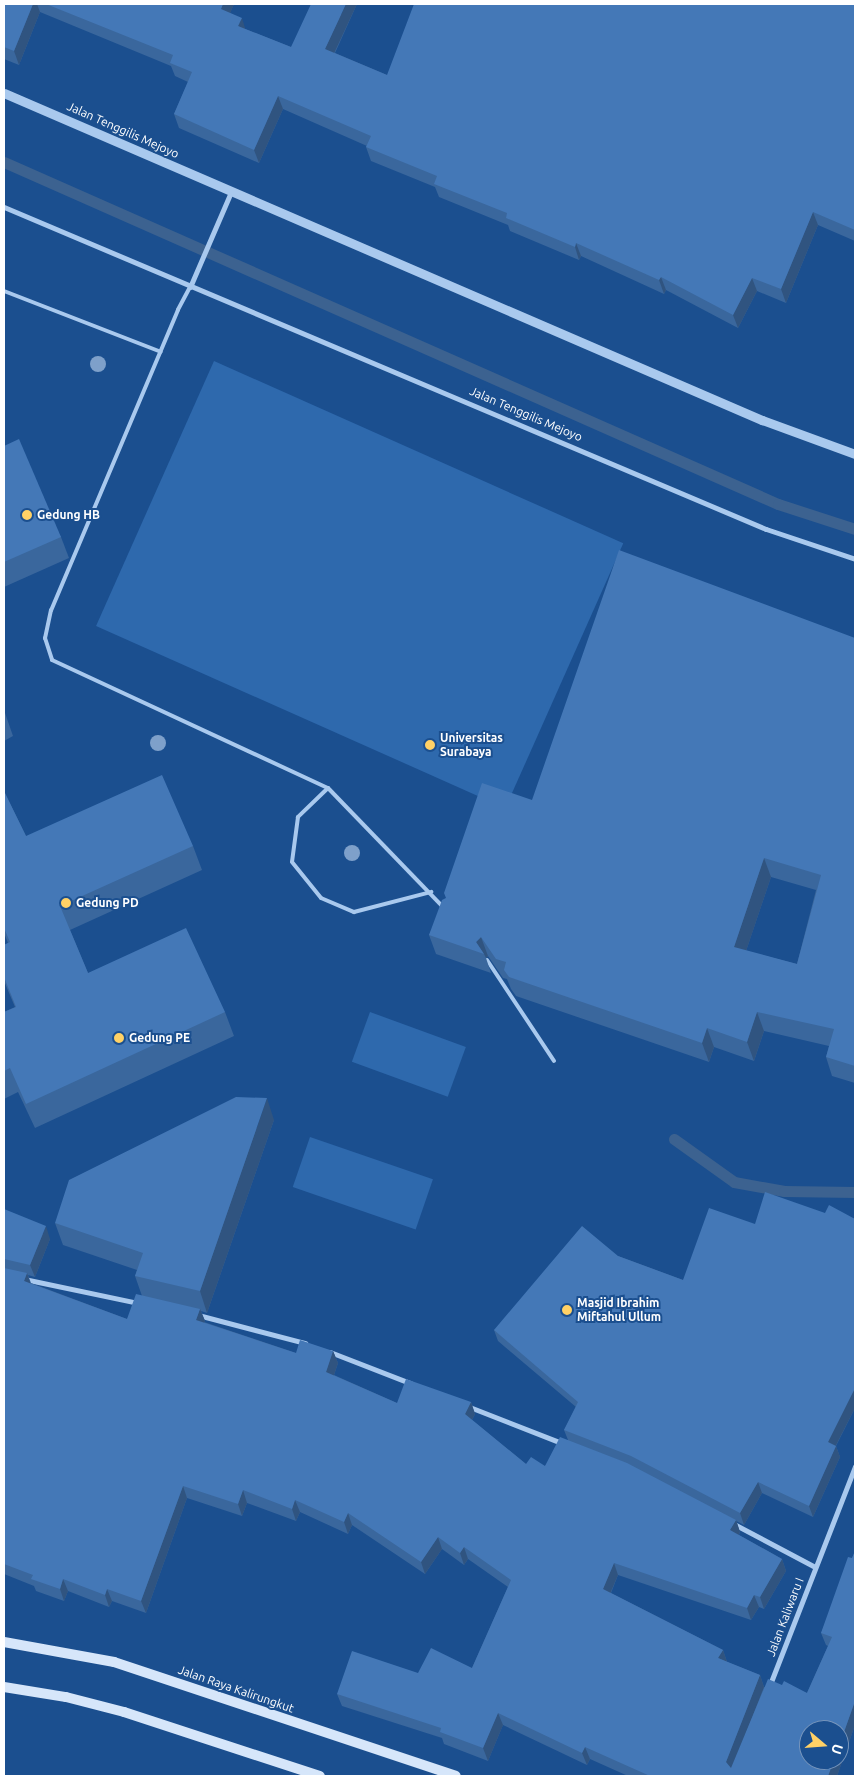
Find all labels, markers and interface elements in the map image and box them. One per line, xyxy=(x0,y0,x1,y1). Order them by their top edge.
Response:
street label: Jalan Tenggilis Mejoyo xyxy=(65,99,181,161)
street label: Jalan Tenggilis Mejoyo xyxy=(467,384,585,444)
place label: Gedung HB xyxy=(37,508,100,522)
marker: Gedung HB xyxy=(21,509,33,521)
place label: Universitas Surabaya xyxy=(440,731,503,759)
marker: Universitas Surabaya xyxy=(424,739,436,751)
place label: Gedung PD xyxy=(76,896,139,910)
marker: Gedung PD xyxy=(60,897,72,909)
place label: Gedung PE xyxy=(129,1031,190,1045)
marker: Gedung PE xyxy=(113,1032,125,1044)
place label: Masjid Ibrahim Miftahul Ullum xyxy=(577,1296,661,1324)
marker: Masjid Ibrahim Miftahul Ullum xyxy=(561,1304,573,1316)
street label: Jalan Kaliwaru I xyxy=(763,1576,807,1658)
street label: Jalan Raya Kalirungkut xyxy=(176,1662,296,1716)
north arrow xyxy=(799,1720,849,1770)
text: U xyxy=(828,1742,846,1756)

